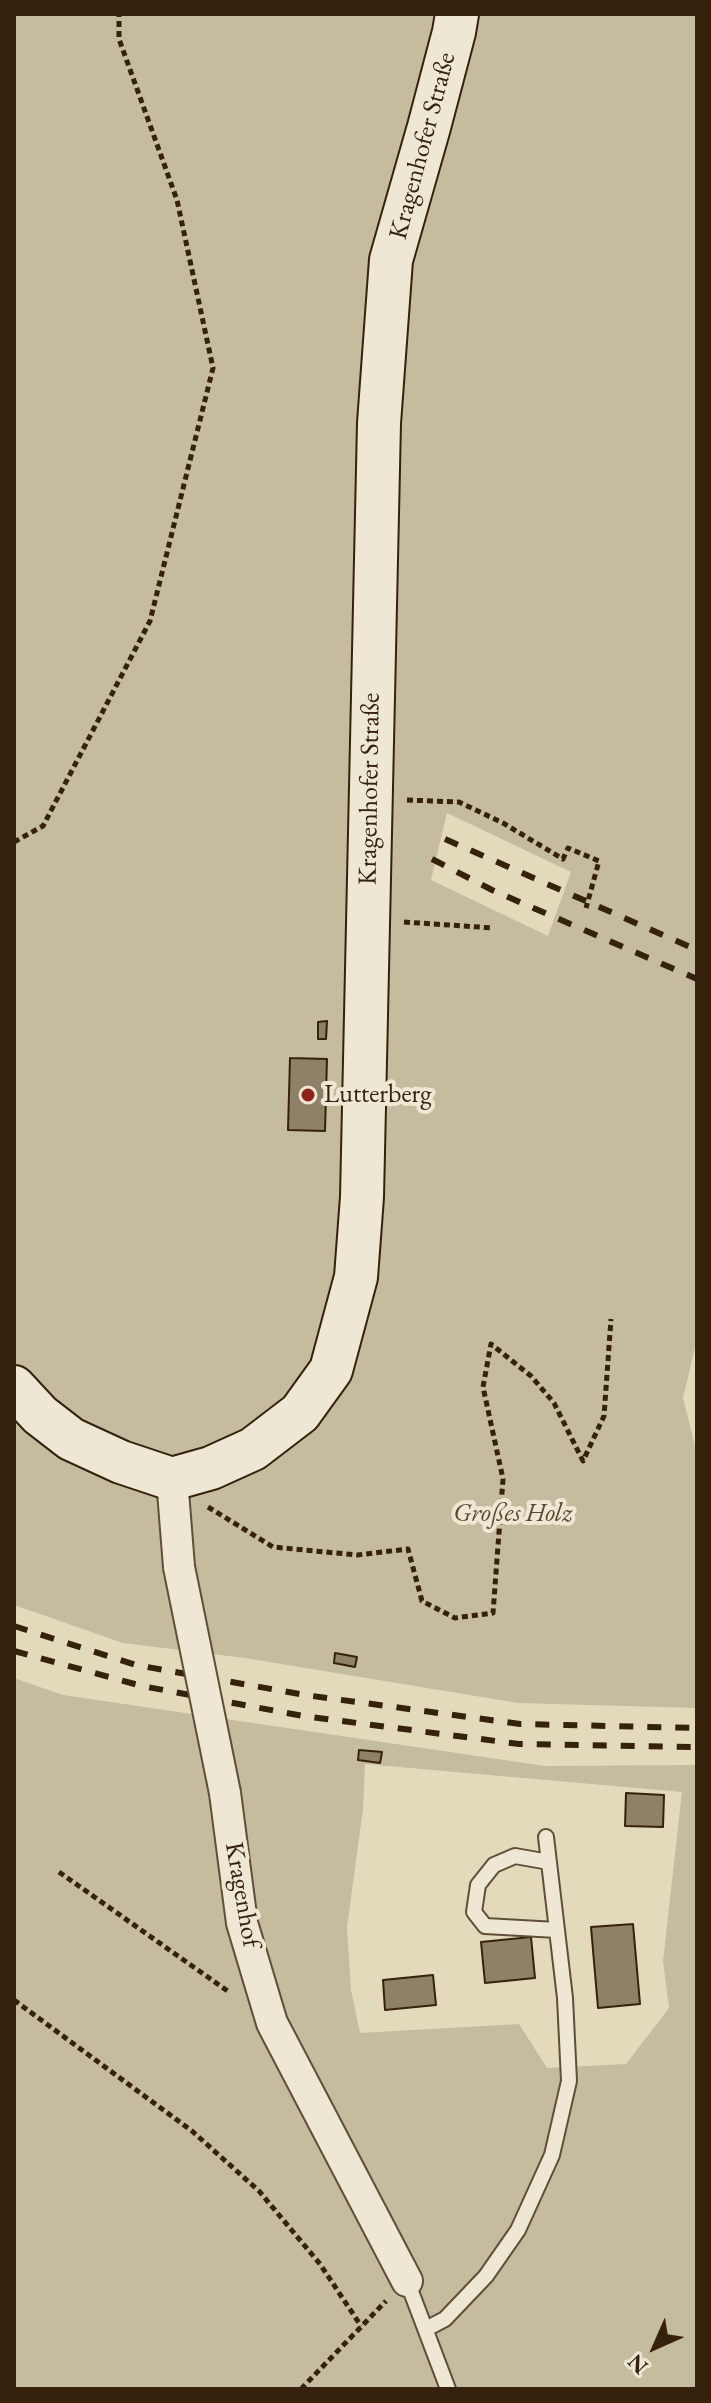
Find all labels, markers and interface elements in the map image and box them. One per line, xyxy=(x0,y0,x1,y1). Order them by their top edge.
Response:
street label: Kragenhofer Straße xyxy=(383,49,463,243)
street label: Kragenhofer Straße xyxy=(353,693,387,885)
place label: Lutterberg xyxy=(324,1079,432,1111)
marker: Lutterberg xyxy=(299,1086,317,1104)
park label: Großes Holz xyxy=(453,1498,573,1530)
street label: Kragenhof xyxy=(217,1840,267,1950)
north arrow xyxy=(615,2307,695,2387)
text: N xyxy=(621,2348,654,2381)

